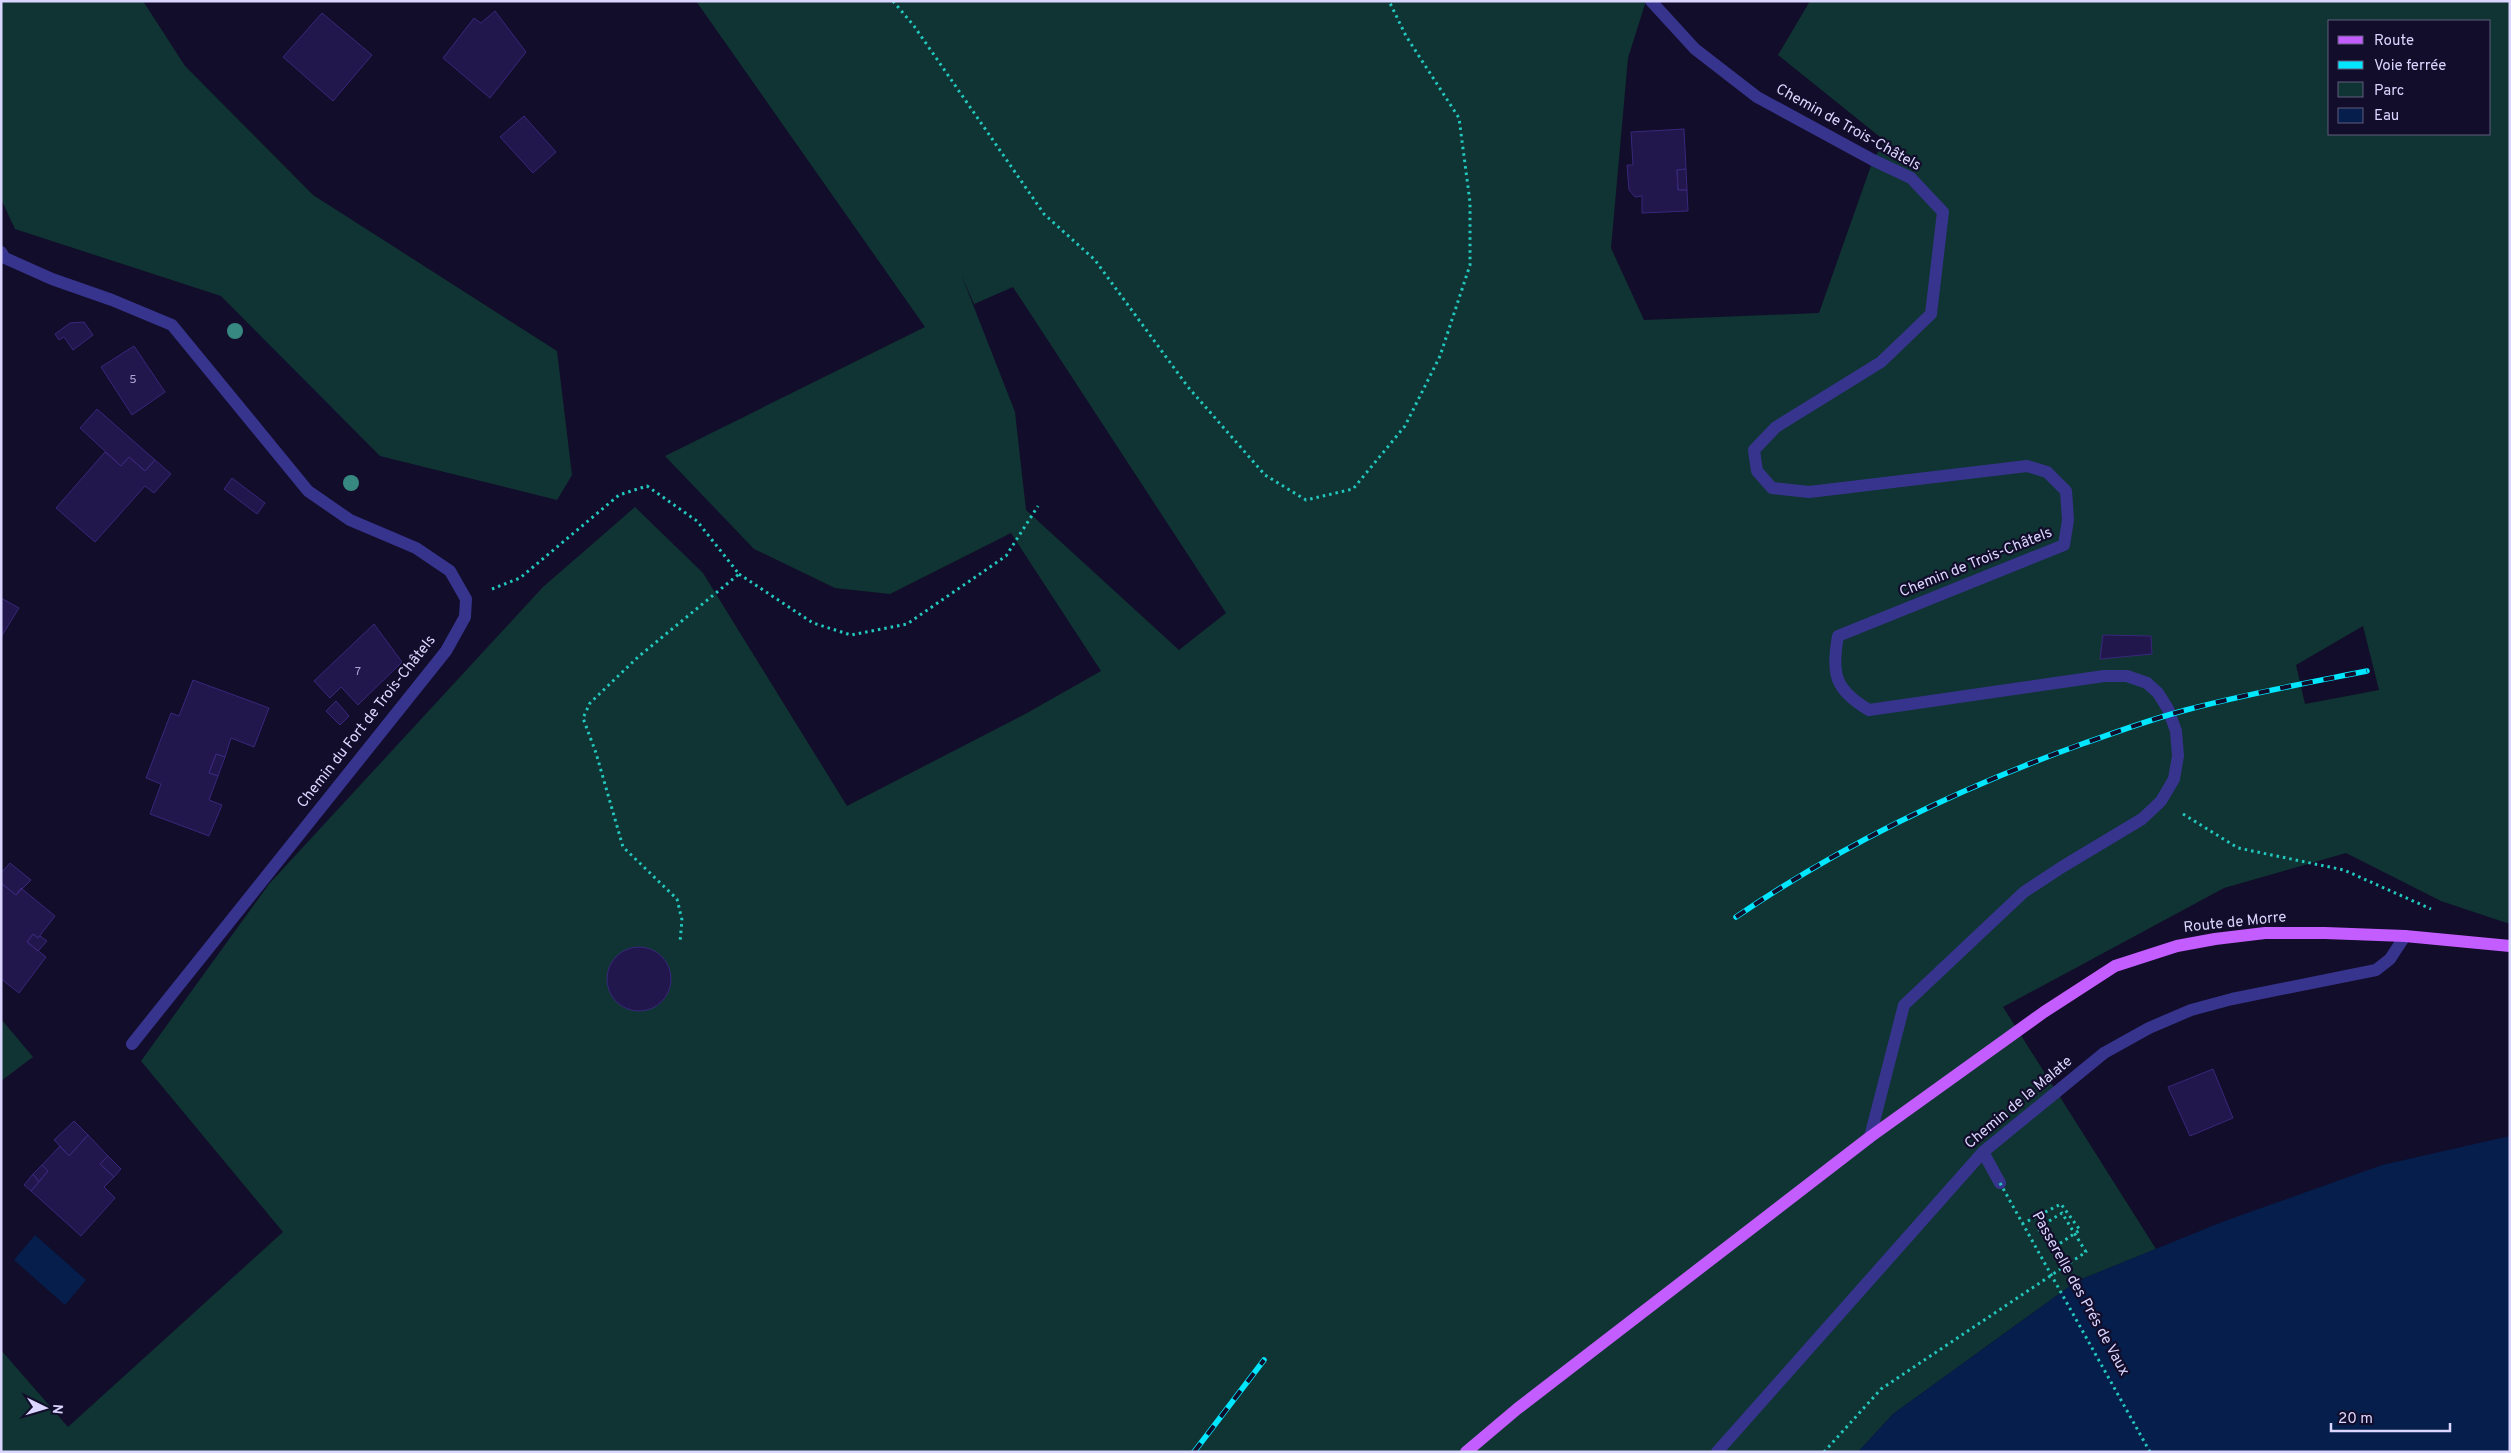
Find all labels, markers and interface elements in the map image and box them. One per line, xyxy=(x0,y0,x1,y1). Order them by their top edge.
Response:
legend xyxy=(2328,20,2491,135)
text: Route xyxy=(2374,32,2414,51)
text: Voie ferrée xyxy=(2374,57,2446,76)
street label: Chemin de Trois-Châtels xyxy=(1772,80,1924,176)
text: Parc xyxy=(2374,82,2404,101)
text: Eau xyxy=(2374,107,2399,126)
house number: 5 xyxy=(129,372,137,388)
street label: Chemin de Trois-Châtels xyxy=(1897,524,2055,602)
street label: Chemin du Fort de Trois-Châtels xyxy=(294,632,440,812)
house number: 7 xyxy=(355,664,361,680)
street label: Route de Morre xyxy=(2183,908,2287,938)
street label: Chemin de la Malate xyxy=(1961,1052,2077,1154)
street label: Passerelle des Prés de Vaux xyxy=(2027,1209,2133,1380)
north arrow xyxy=(20,1383,70,1433)
scale bar xyxy=(2331,1400,2450,1432)
text: N xyxy=(48,1403,65,1415)
text: 20 m xyxy=(2338,1410,2373,1429)

